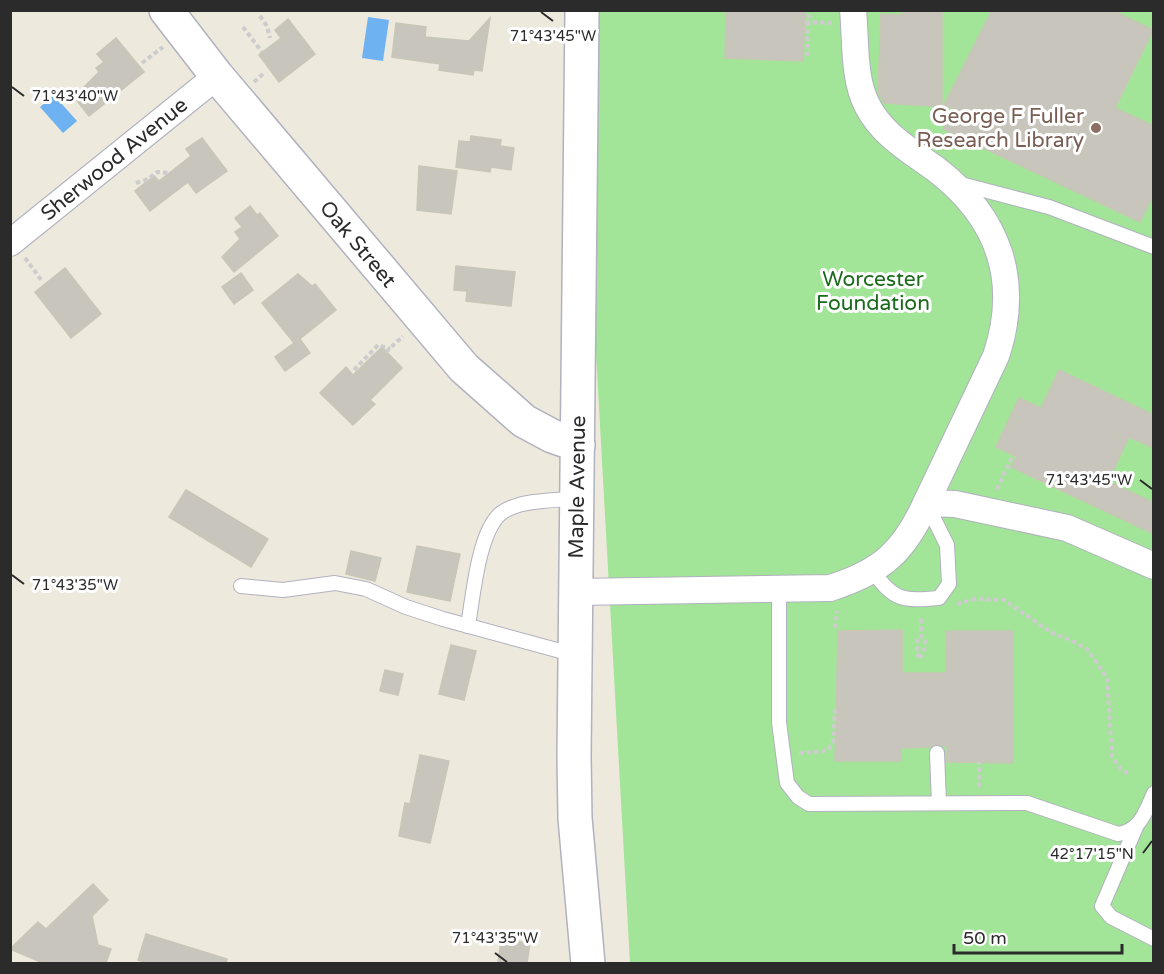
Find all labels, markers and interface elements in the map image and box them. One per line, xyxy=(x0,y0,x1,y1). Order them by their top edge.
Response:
text: 71°43'45"W xyxy=(510,27,596,45)
text: 71°43'40"W xyxy=(32,87,118,105)
street label: Sherwood Avenue xyxy=(36,93,193,226)
place label: George F Fuller Research Library xyxy=(916,104,1084,153)
marker: George F Fuller Research Library xyxy=(1089,121,1103,135)
street label: Oak Street xyxy=(314,196,401,293)
park label: Worcester Foundation xyxy=(816,267,930,316)
street label: Maple Avenue xyxy=(564,415,591,559)
text: 71°43'45"W xyxy=(1046,471,1132,489)
text: 71°43'35"W xyxy=(32,576,118,594)
text: 42°17'15"N xyxy=(1050,845,1134,863)
scale bar xyxy=(954,917,1122,955)
text: 50 m xyxy=(963,927,1007,949)
text: 71°43'35"W xyxy=(452,929,538,947)

